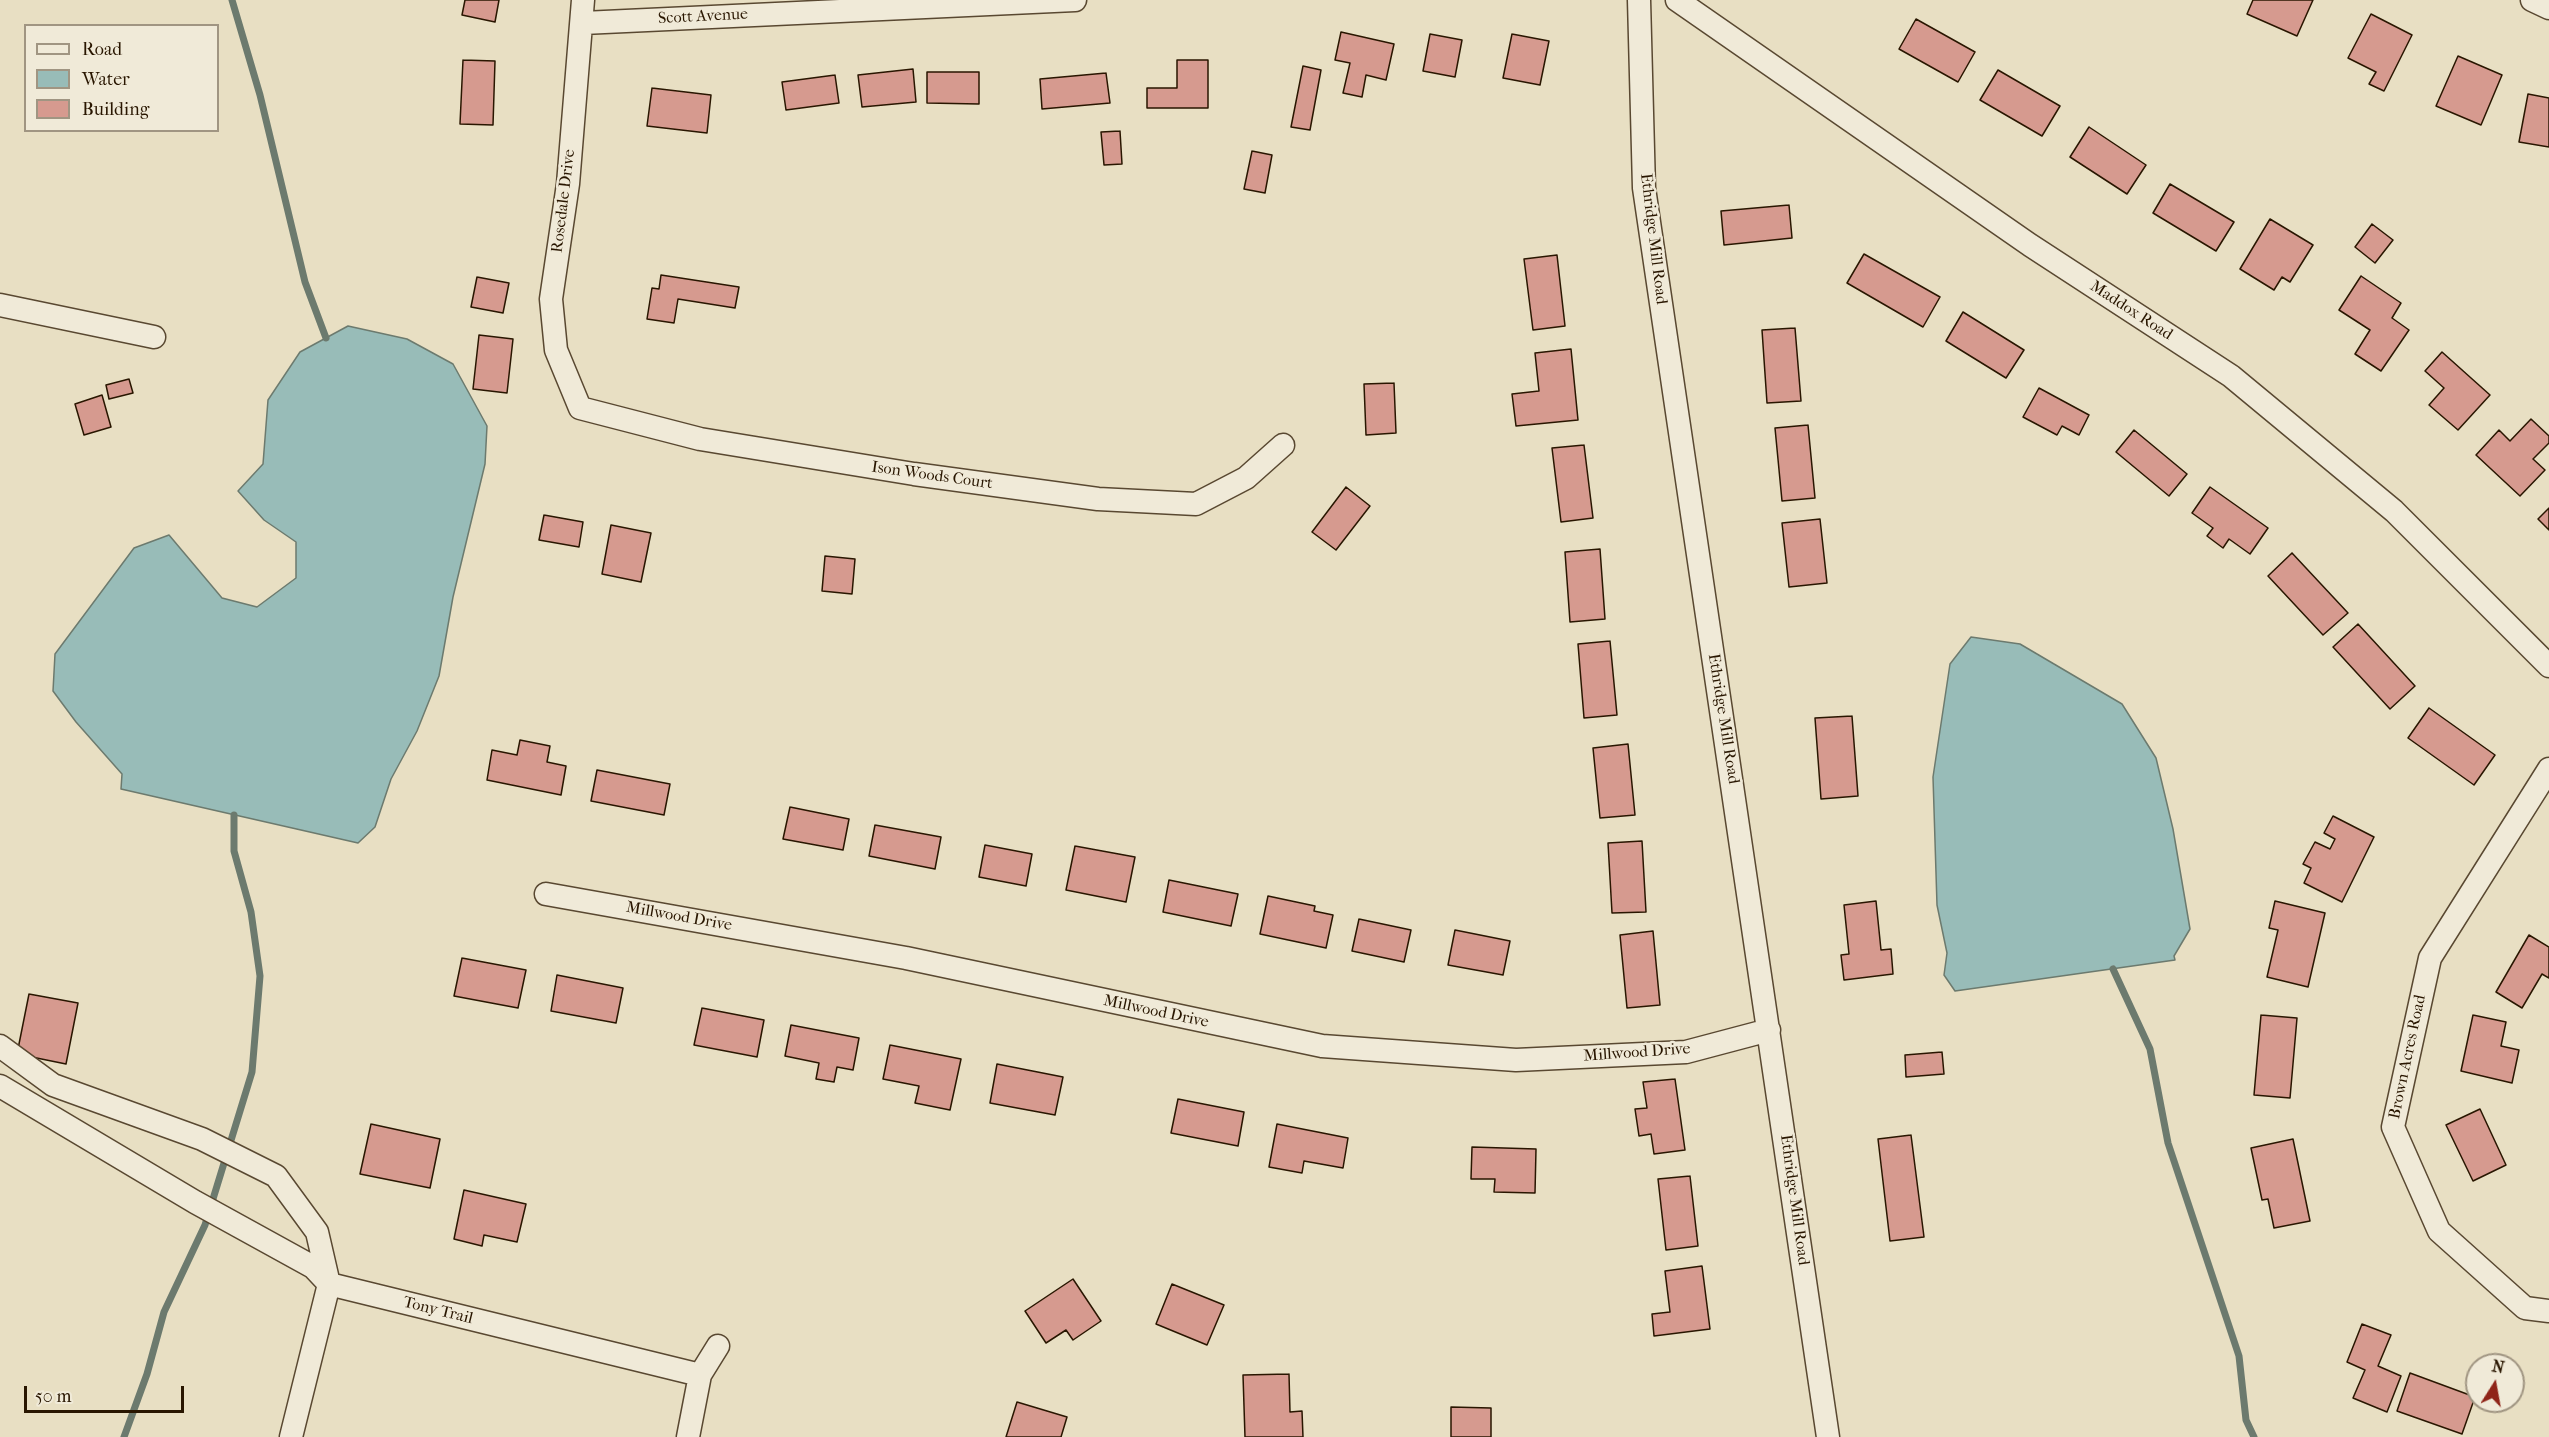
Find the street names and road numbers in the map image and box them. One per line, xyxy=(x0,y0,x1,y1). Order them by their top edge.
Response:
street label: Scott Avenue xyxy=(658,5,748,29)
street label: Rosedale Drive xyxy=(548,148,580,254)
street label: Ethridge Mill Road xyxy=(1635,172,1671,306)
street label: Maddox Road xyxy=(2086,277,2176,345)
street label: Ison Woods Court xyxy=(870,458,994,494)
street label: Ethridge Mill Road xyxy=(1703,652,1743,786)
street label: Millwood Drive xyxy=(625,898,733,936)
street label: Millwood Drive xyxy=(1102,991,1210,1033)
street label: Brown Acres Road xyxy=(2385,993,2431,1121)
street label: Millwood Drive xyxy=(1583,1040,1691,1066)
street label: Ethridge Mill Road xyxy=(1775,1133,1813,1267)
street label: Tony Trail xyxy=(401,1293,475,1329)

